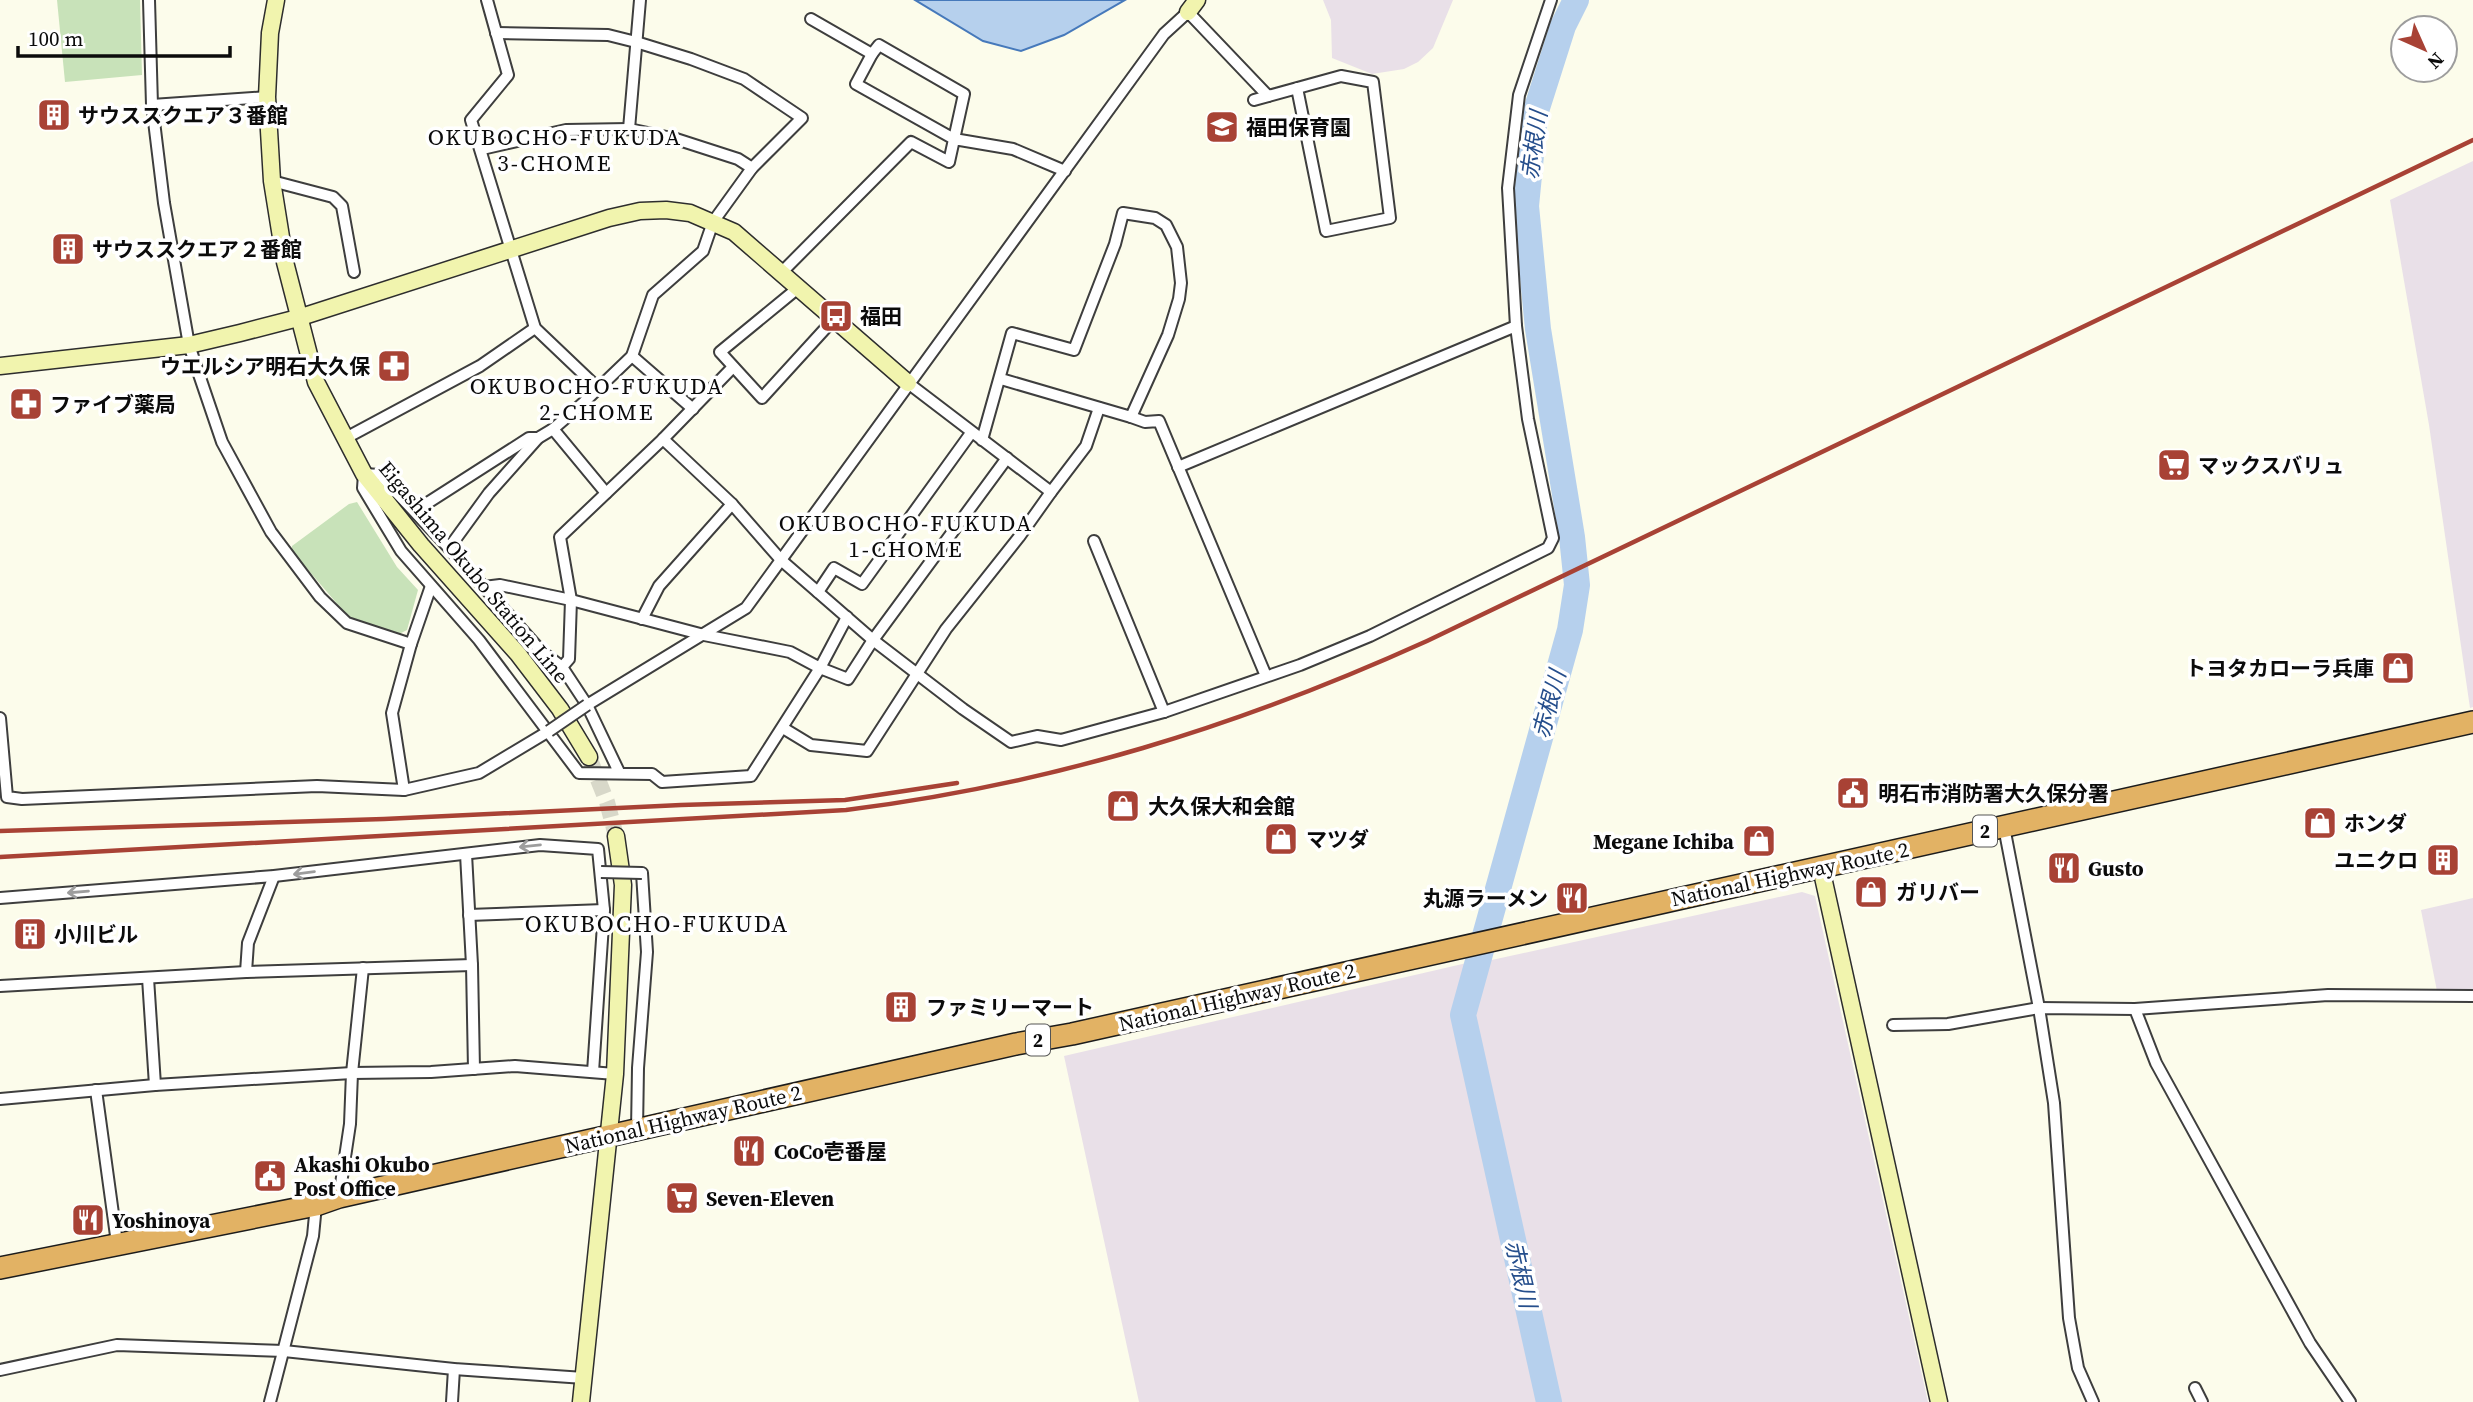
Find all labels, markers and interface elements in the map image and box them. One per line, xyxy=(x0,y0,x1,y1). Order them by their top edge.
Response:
scale bar xyxy=(18,14,229,58)
north arrow xyxy=(2389,14,2459,84)
text: 100 m xyxy=(28,24,83,53)
text: N xyxy=(2422,47,2450,75)
building icon: サウススクエア３番館 xyxy=(35,96,73,134)
place label: サウススクエア３番館 xyxy=(78,101,288,130)
water label: 赤根川 xyxy=(1513,106,1555,181)
school or university icon: 福田保育園 xyxy=(1203,108,1241,146)
place label: 福田保育園 xyxy=(1246,113,1351,142)
district label: OKUBOCHO-FUKUDA 3-CHOME xyxy=(428,121,682,179)
building icon: サウススクエア２番館 xyxy=(49,230,87,268)
place label: サウススクエア２番館 xyxy=(92,235,302,264)
bus stop icon: 福田 xyxy=(817,297,855,335)
place label: 福田 xyxy=(860,302,902,331)
pharmacy icon: ウエルシア明石大久保 xyxy=(375,347,413,385)
place label: ウエルシア明石大久保 xyxy=(160,352,371,381)
district label: OKUBOCHO-FUKUDA 2-CHOME xyxy=(470,370,724,428)
pharmacy icon: ファイブ薬局 xyxy=(7,385,45,423)
place label: ファイブ薬局 xyxy=(50,390,176,419)
supermarket icon: マックスバリュ xyxy=(2155,446,2193,484)
place label: マックスバリュ xyxy=(2198,451,2344,480)
street label: Eigashima Okubo Station Line xyxy=(372,455,576,689)
district label: OKUBOCHO-FUKUDA 1-CHOME xyxy=(779,507,1033,565)
shop icon: トヨタカローラ兵庫 xyxy=(2379,649,2417,687)
place label: トヨタカローラ兵庫 xyxy=(2185,654,2374,683)
water label: 赤根川 xyxy=(1525,664,1574,741)
public building icon: 明石市消防署大久保分署 xyxy=(1834,774,1872,812)
place label: 明石市消防署大久保分署 xyxy=(1878,779,2109,808)
shop icon: 大久保大和会館 xyxy=(1104,787,1142,825)
place label: 大久保大和会館 xyxy=(1148,792,1295,821)
shop icon: ホンダ xyxy=(2301,804,2339,842)
place label: ホンダ xyxy=(2344,809,2407,838)
road number: 2 xyxy=(1973,816,1997,846)
shop icon: マツダ xyxy=(1262,820,1300,858)
shop icon: Megane Ichiba xyxy=(1740,822,1778,860)
place label: マツダ xyxy=(1306,825,1369,854)
place label: Megane Ichiba xyxy=(1593,827,1735,856)
street label: National Highway Route 2 xyxy=(1668,835,1912,913)
one-way arrow xyxy=(520,840,542,853)
building icon: ユニクロ xyxy=(2424,841,2462,879)
place label: ユニクロ xyxy=(2334,846,2418,875)
restaurant icon: Gusto xyxy=(2045,849,2083,887)
place label: Gusto xyxy=(2088,854,2144,883)
one-way arrow xyxy=(294,866,316,879)
shop icon: ガリバー xyxy=(1852,873,1890,911)
place label: ガリバー xyxy=(1896,878,1980,907)
restaurant icon: 丸源ラーメン xyxy=(1553,879,1591,917)
place label: 丸源ラーメン xyxy=(1423,884,1548,913)
one-way arrow xyxy=(67,886,90,899)
district label: OKUBOCHO-FUKUDA xyxy=(525,907,789,940)
building icon: 小川ビル xyxy=(11,915,49,953)
place label: 小川ビル xyxy=(54,920,138,949)
street label: National Highway Route 2 xyxy=(1116,956,1358,1038)
building icon: ファミリーマート xyxy=(882,988,920,1026)
place label: ファミリーマート xyxy=(926,993,1094,1022)
road number: 2 xyxy=(1026,1024,1050,1056)
street label: National Highway Route 2 xyxy=(562,1078,804,1160)
restaurant icon: CoCo壱番屋 xyxy=(730,1132,768,1170)
place label: CoCo壱番屋 xyxy=(774,1137,887,1166)
place label: Akashi Okubo Post Office xyxy=(294,1150,430,1203)
public building icon: Akashi Okubo Post Office xyxy=(251,1157,289,1195)
supermarket icon: Seven-Eleven xyxy=(663,1179,701,1217)
place label: Seven-Eleven xyxy=(706,1184,834,1213)
restaurant icon: Yoshinoya xyxy=(69,1201,107,1239)
place label: Yoshinoya xyxy=(112,1206,211,1235)
water label: 赤根川 xyxy=(1498,1237,1545,1314)

